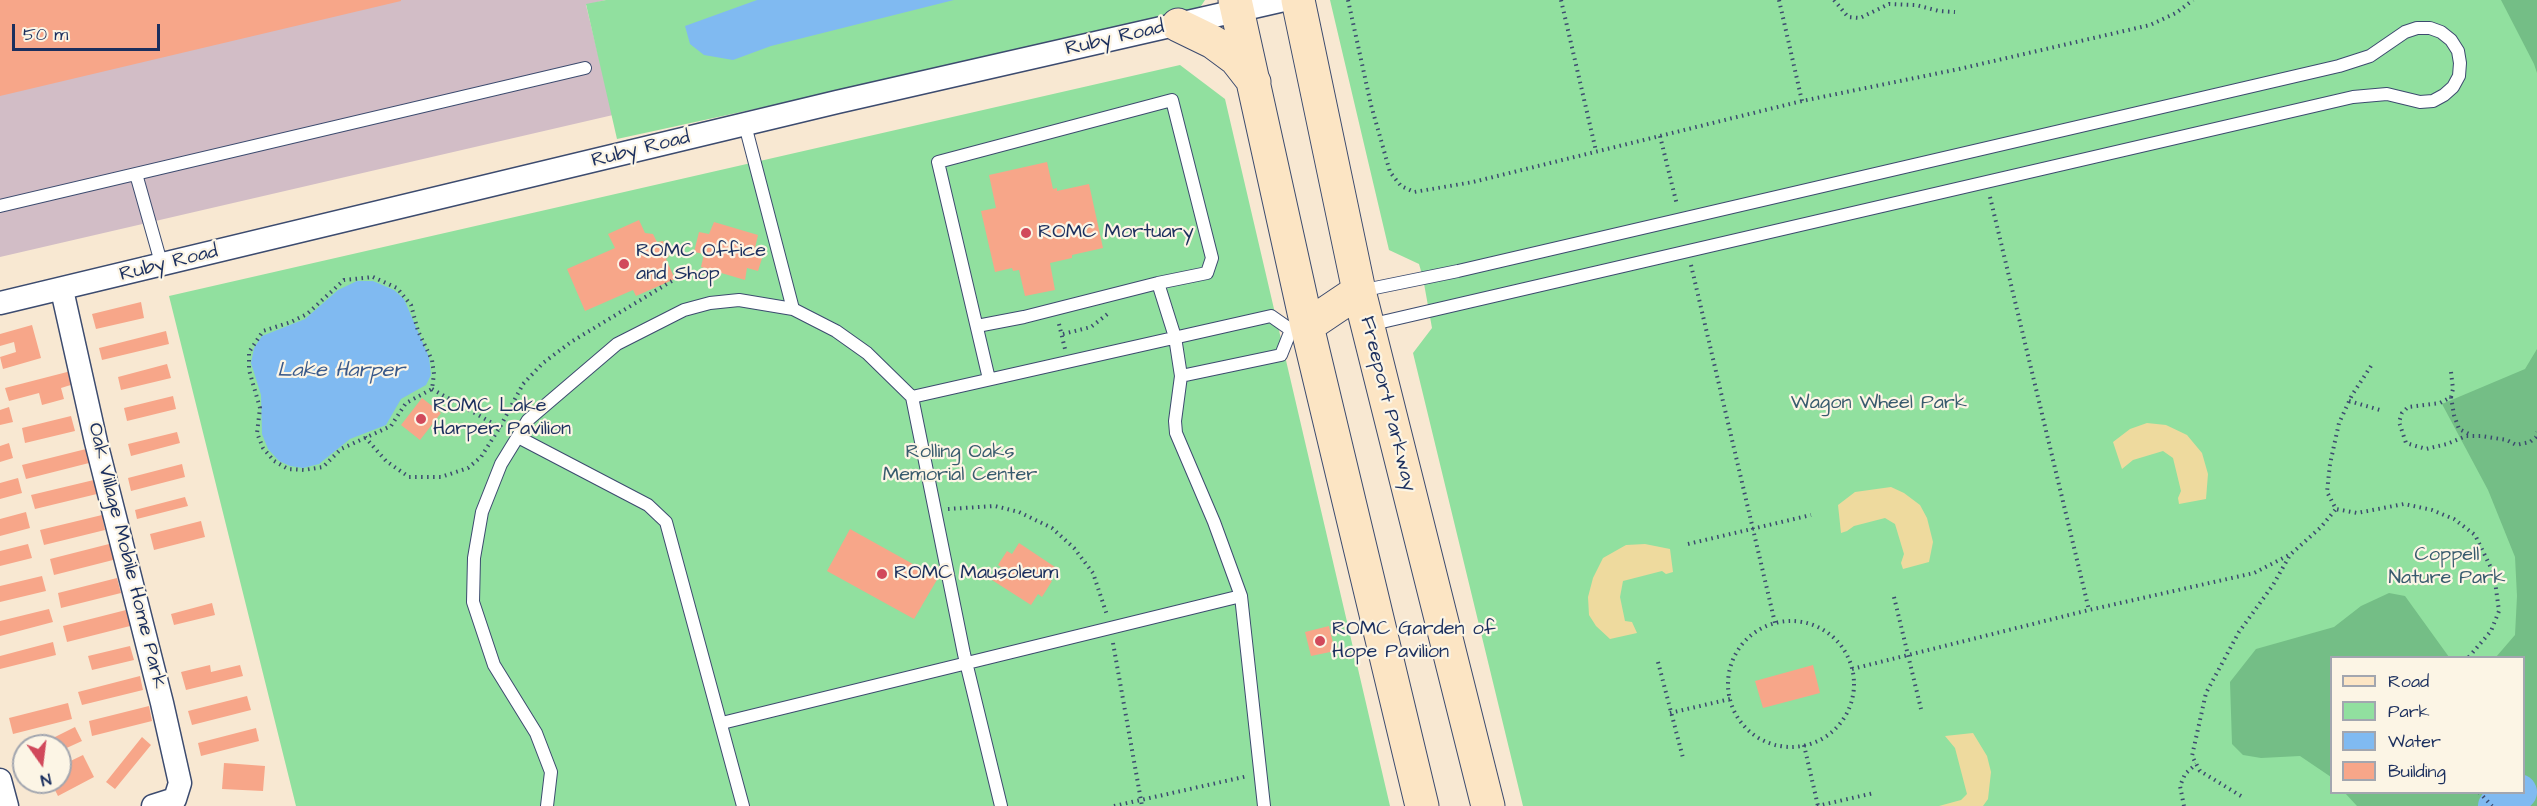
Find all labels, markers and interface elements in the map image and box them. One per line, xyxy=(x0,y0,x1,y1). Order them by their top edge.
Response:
scale bar xyxy=(15,12,164,50)
street label: Ruby Road xyxy=(1063,16,1167,62)
text: 50 m xyxy=(23,22,68,47)
street label: Ruby Road xyxy=(589,126,693,174)
place label: ROMC Mortuary xyxy=(1038,221,1194,245)
marker: ROMC Mortuary xyxy=(1019,226,1033,240)
street label: Ruby Road xyxy=(117,240,221,288)
place label: ROMC Office and Shop xyxy=(636,240,766,287)
marker: ROMC Office and Shop xyxy=(617,257,631,271)
street label: Freeport Parkway xyxy=(1354,314,1420,494)
water label: Lake Harper xyxy=(277,359,405,385)
park label: Wagon Wheel Park xyxy=(1791,392,1967,416)
place label: ROMC Lake Harper Pavilion xyxy=(433,395,571,442)
marker: ROMC Lake Harper Pavilion xyxy=(414,412,428,426)
street label: Oak Village Mobile Home Park xyxy=(81,421,171,691)
park label: Rolling Oaks Memorial Center xyxy=(883,441,1037,488)
park label: Coppell Nature Park xyxy=(2388,544,2506,591)
place label: ROMC Mausoleum xyxy=(894,562,1058,586)
marker: ROMC Mausoleum xyxy=(875,567,889,581)
place label: ROMC Garden of Hope Pavilion xyxy=(1332,618,1496,665)
marker: ROMC Garden of Hope Pavilion xyxy=(1313,634,1327,648)
legend xyxy=(2330,656,2525,794)
text: Road xyxy=(2388,669,2429,694)
text: Park xyxy=(2388,699,2430,724)
text: Water xyxy=(2388,729,2441,754)
north arrow xyxy=(12,734,72,794)
text: Building xyxy=(2388,759,2446,784)
text: N xyxy=(38,768,53,791)

